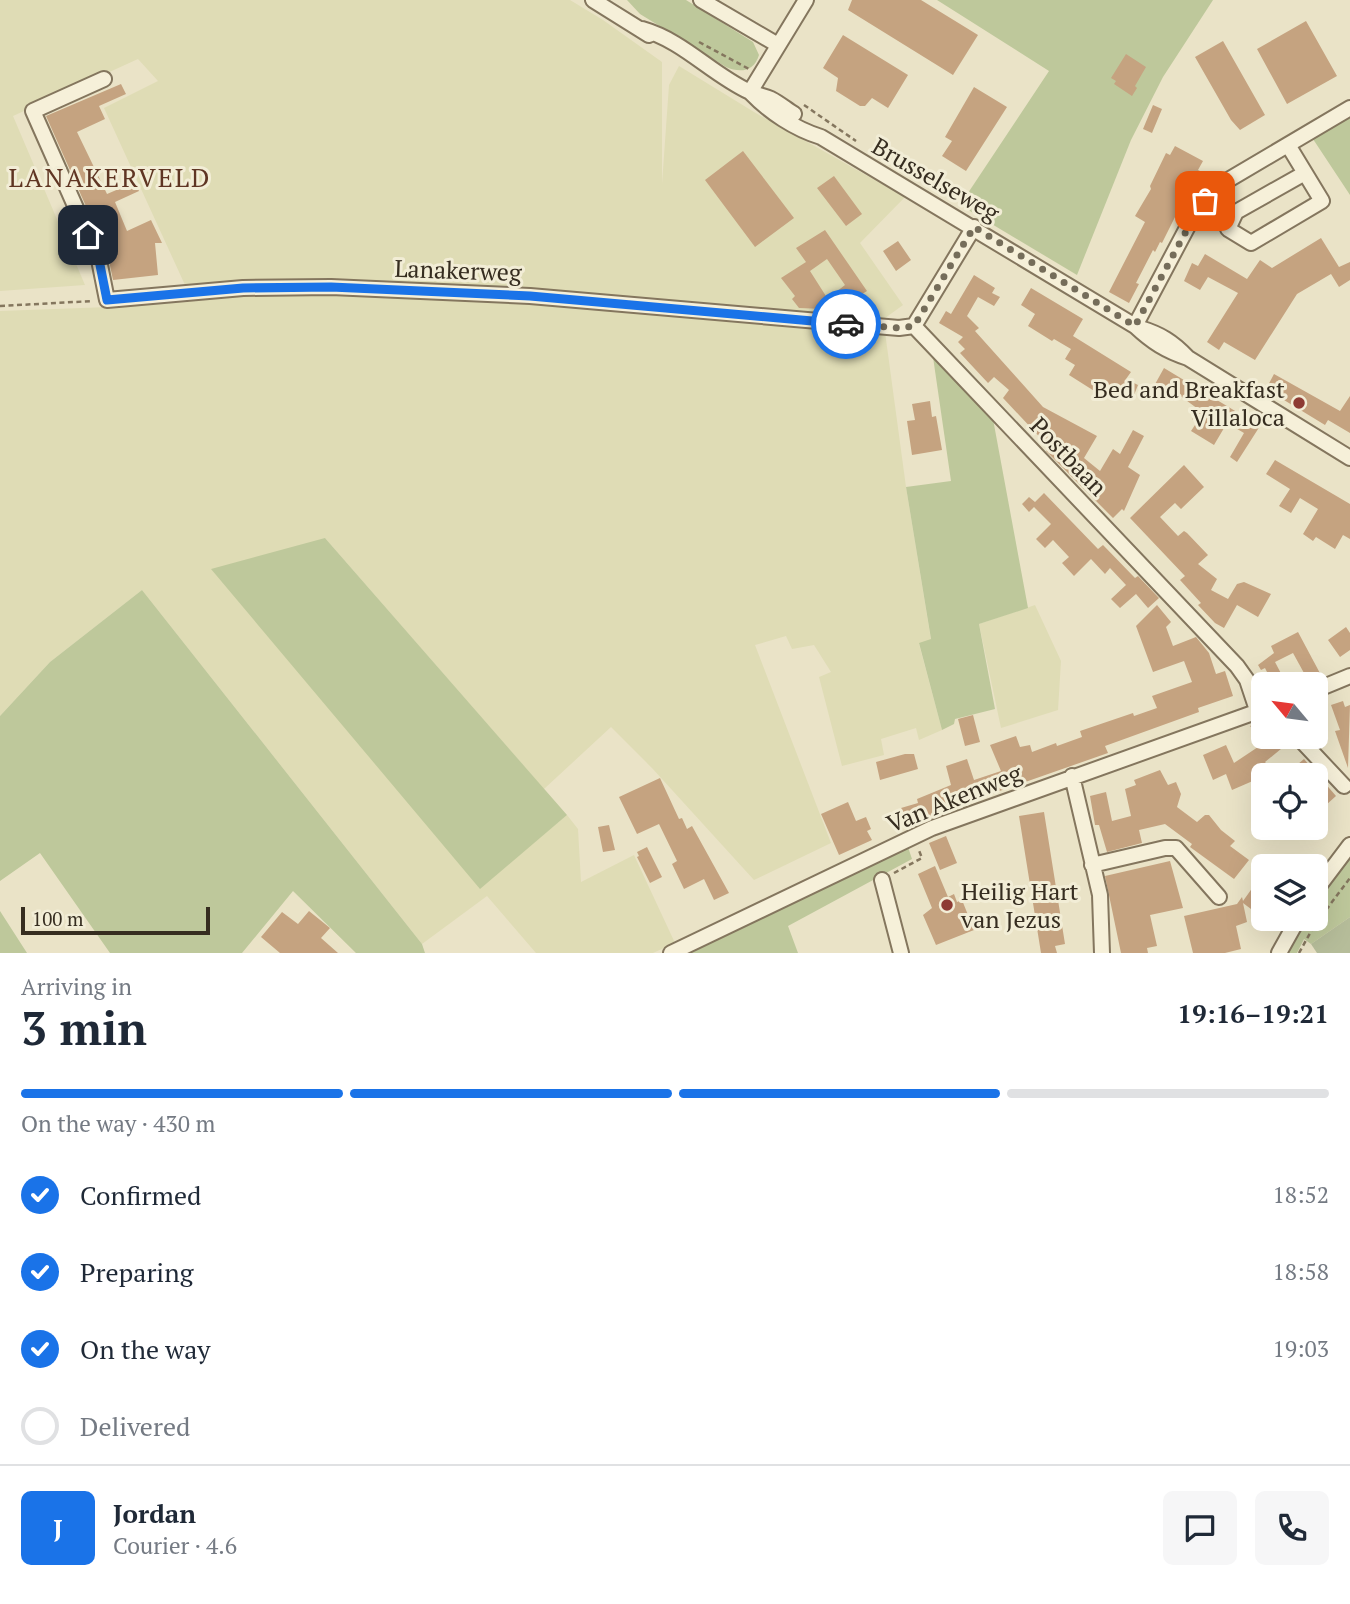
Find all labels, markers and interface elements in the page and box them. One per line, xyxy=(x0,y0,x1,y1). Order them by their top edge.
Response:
street label: Brusselseweg xyxy=(866,130,1006,229)
district label: LANAKERVELD xyxy=(8,160,212,194)
pin xyxy=(1175,171,1235,231)
icon: bag xyxy=(1186,182,1224,220)
pin xyxy=(58,205,118,265)
icon: home xyxy=(69,216,107,254)
street label: Lanakerweg xyxy=(394,252,522,288)
courier xyxy=(811,289,881,359)
icon: car xyxy=(827,305,865,343)
place label: Bed and Breakfast Villaloca xyxy=(1093,373,1285,433)
marker: Bed and Breakfast Villaloca xyxy=(1291,395,1307,411)
street label: Postbaan xyxy=(1024,410,1114,502)
north arrow xyxy=(1251,672,1328,749)
map controls xyxy=(1251,672,1328,931)
street label: Van Akenweg xyxy=(882,756,1027,840)
button: locate xyxy=(1251,763,1328,840)
button: layers xyxy=(1251,854,1328,931)
place label: Heilig Hart van Jezus xyxy=(960,875,1078,935)
marker: Heilig Hart van Jezus xyxy=(939,897,955,913)
scale bar xyxy=(21,904,210,936)
text: 100 m xyxy=(32,906,83,931)
text: Arriving in xyxy=(21,971,132,1002)
text: 19:16–19:21 xyxy=(1177,996,1329,1030)
text: 3 min xyxy=(21,997,147,1058)
text: On the way · 430 m xyxy=(21,1108,215,1139)
icon: check xyxy=(21,1176,59,1214)
text: Confirmed xyxy=(80,1178,201,1212)
text: 18:52 xyxy=(1272,1179,1329,1210)
icon: check xyxy=(21,1253,59,1291)
text: Preparing xyxy=(80,1255,193,1289)
text: 18:58 xyxy=(1272,1256,1329,1287)
icon: check xyxy=(21,1330,59,1368)
text: On the way xyxy=(80,1332,211,1366)
text: 19:03 xyxy=(1272,1333,1329,1364)
text: Delivered xyxy=(80,1409,190,1443)
button: chat xyxy=(1163,1491,1237,1565)
button: phone xyxy=(1255,1491,1329,1565)
text: Jordan xyxy=(113,1496,196,1530)
text: J xyxy=(53,1511,63,1545)
text: Courier · 4.6 xyxy=(113,1530,237,1561)

